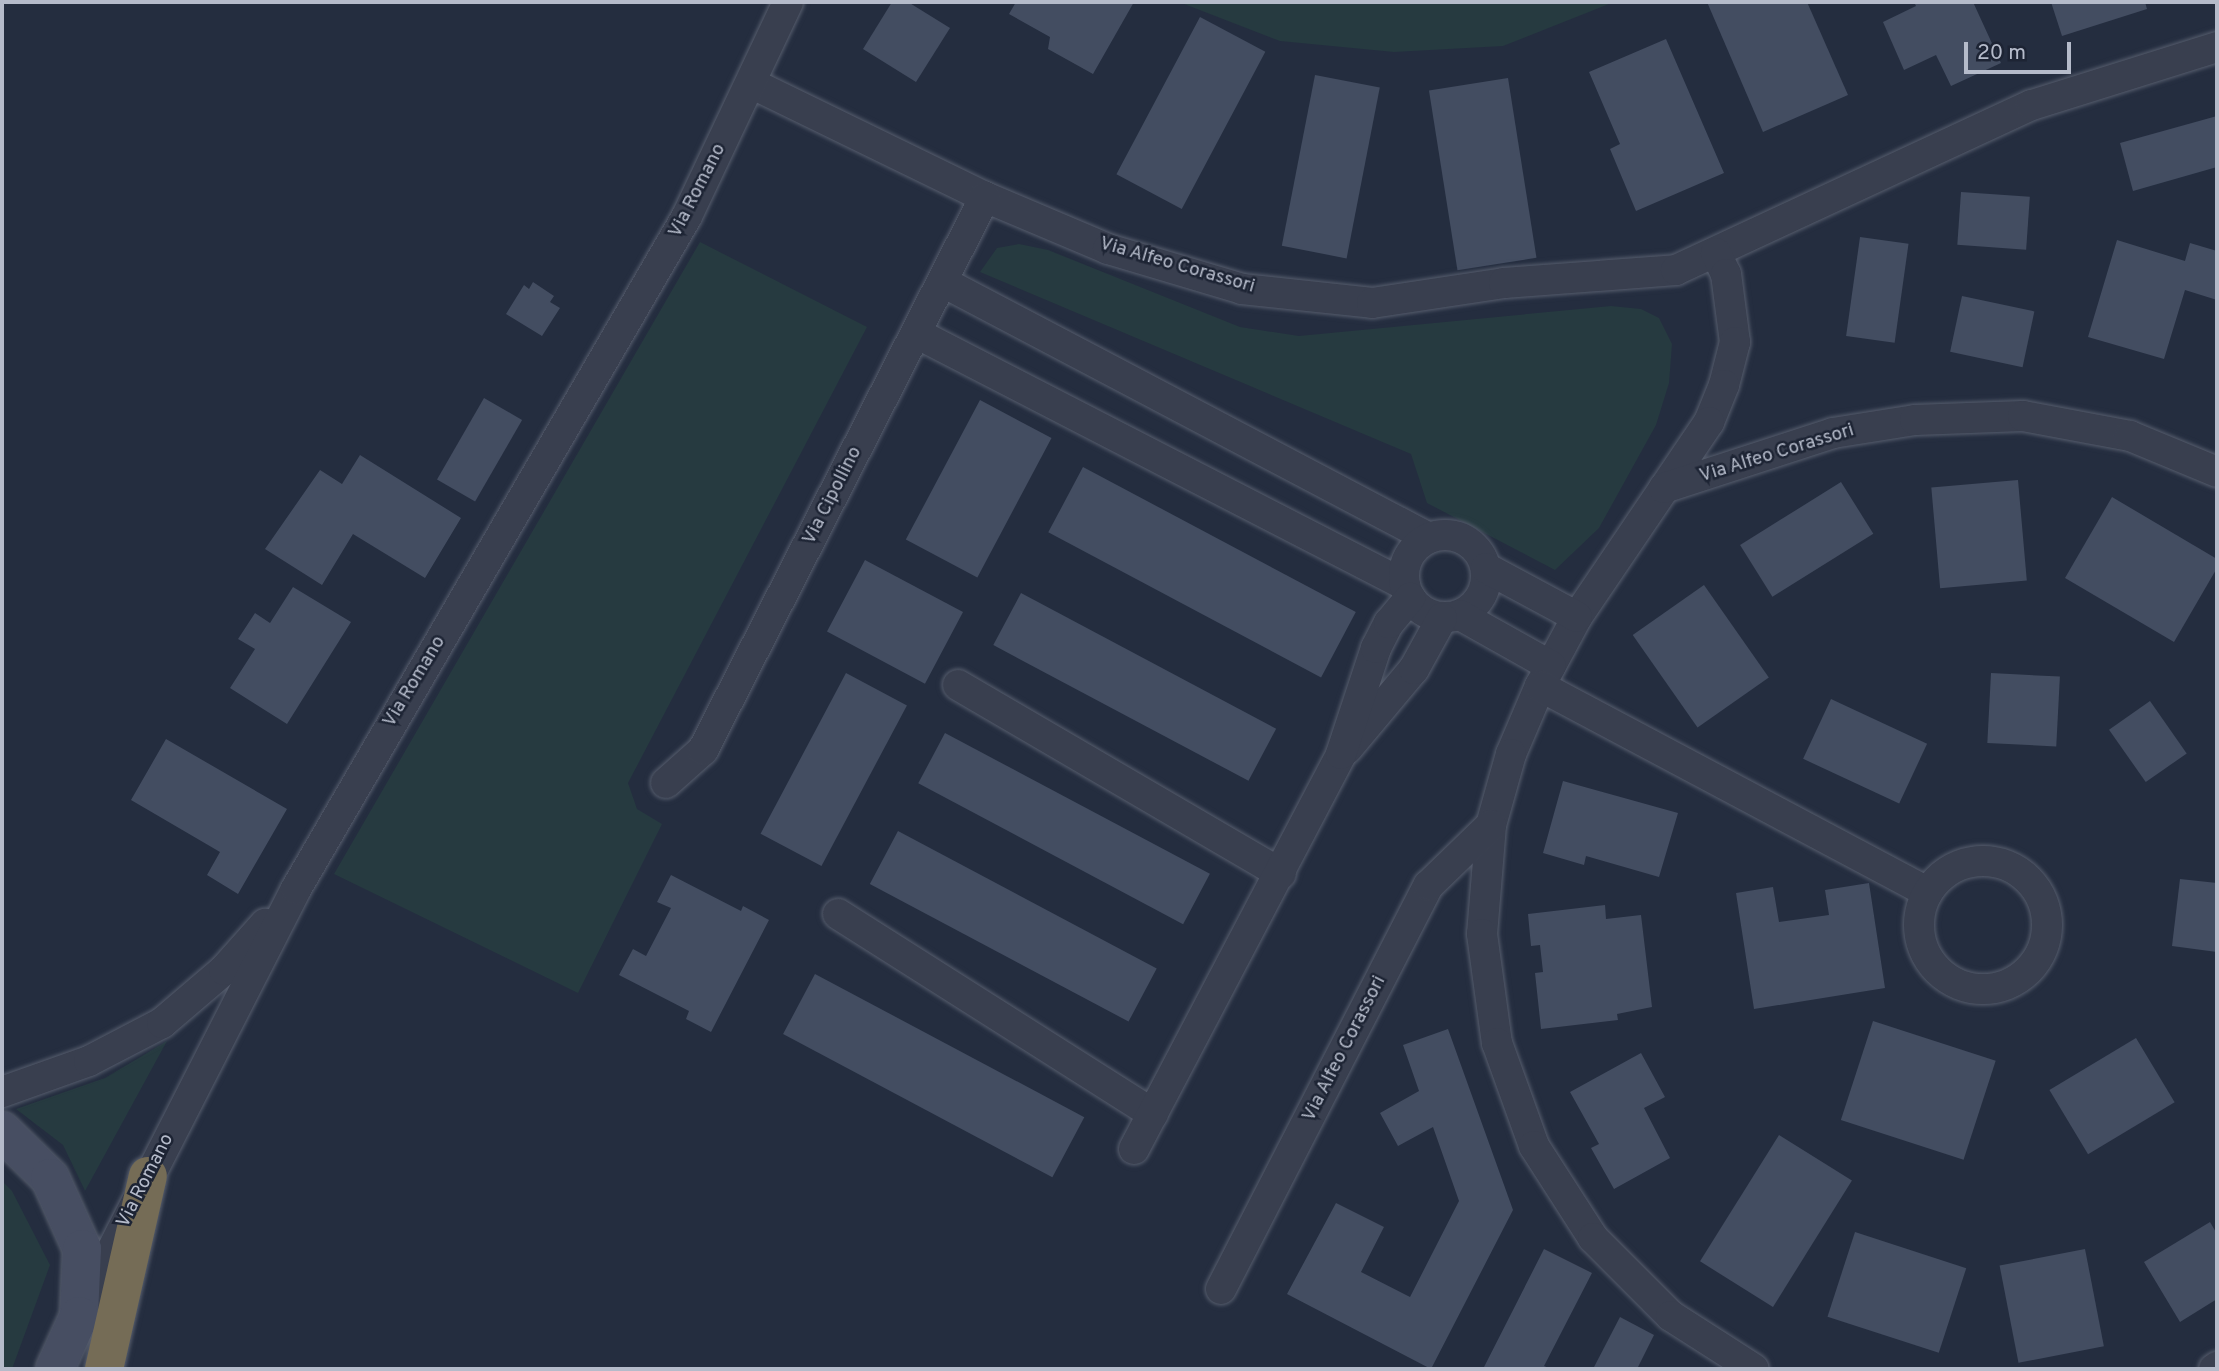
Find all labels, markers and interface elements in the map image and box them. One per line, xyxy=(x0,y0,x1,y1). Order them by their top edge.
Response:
scale bar xyxy=(1967,28,2074,72)
text: 20 m xyxy=(1977,40,2026,67)
street label: Via Romano xyxy=(665,140,731,242)
street label: Via Alfeo Corassori xyxy=(1096,233,1258,299)
street label: Via Alfeo Corassori xyxy=(1697,420,1857,488)
street label: Via Cipollino xyxy=(799,443,867,549)
street label: Via Romano xyxy=(379,632,451,732)
street label: Via Alfeo Corassori xyxy=(1298,972,1392,1126)
street label: Via Romano xyxy=(113,1130,179,1232)

